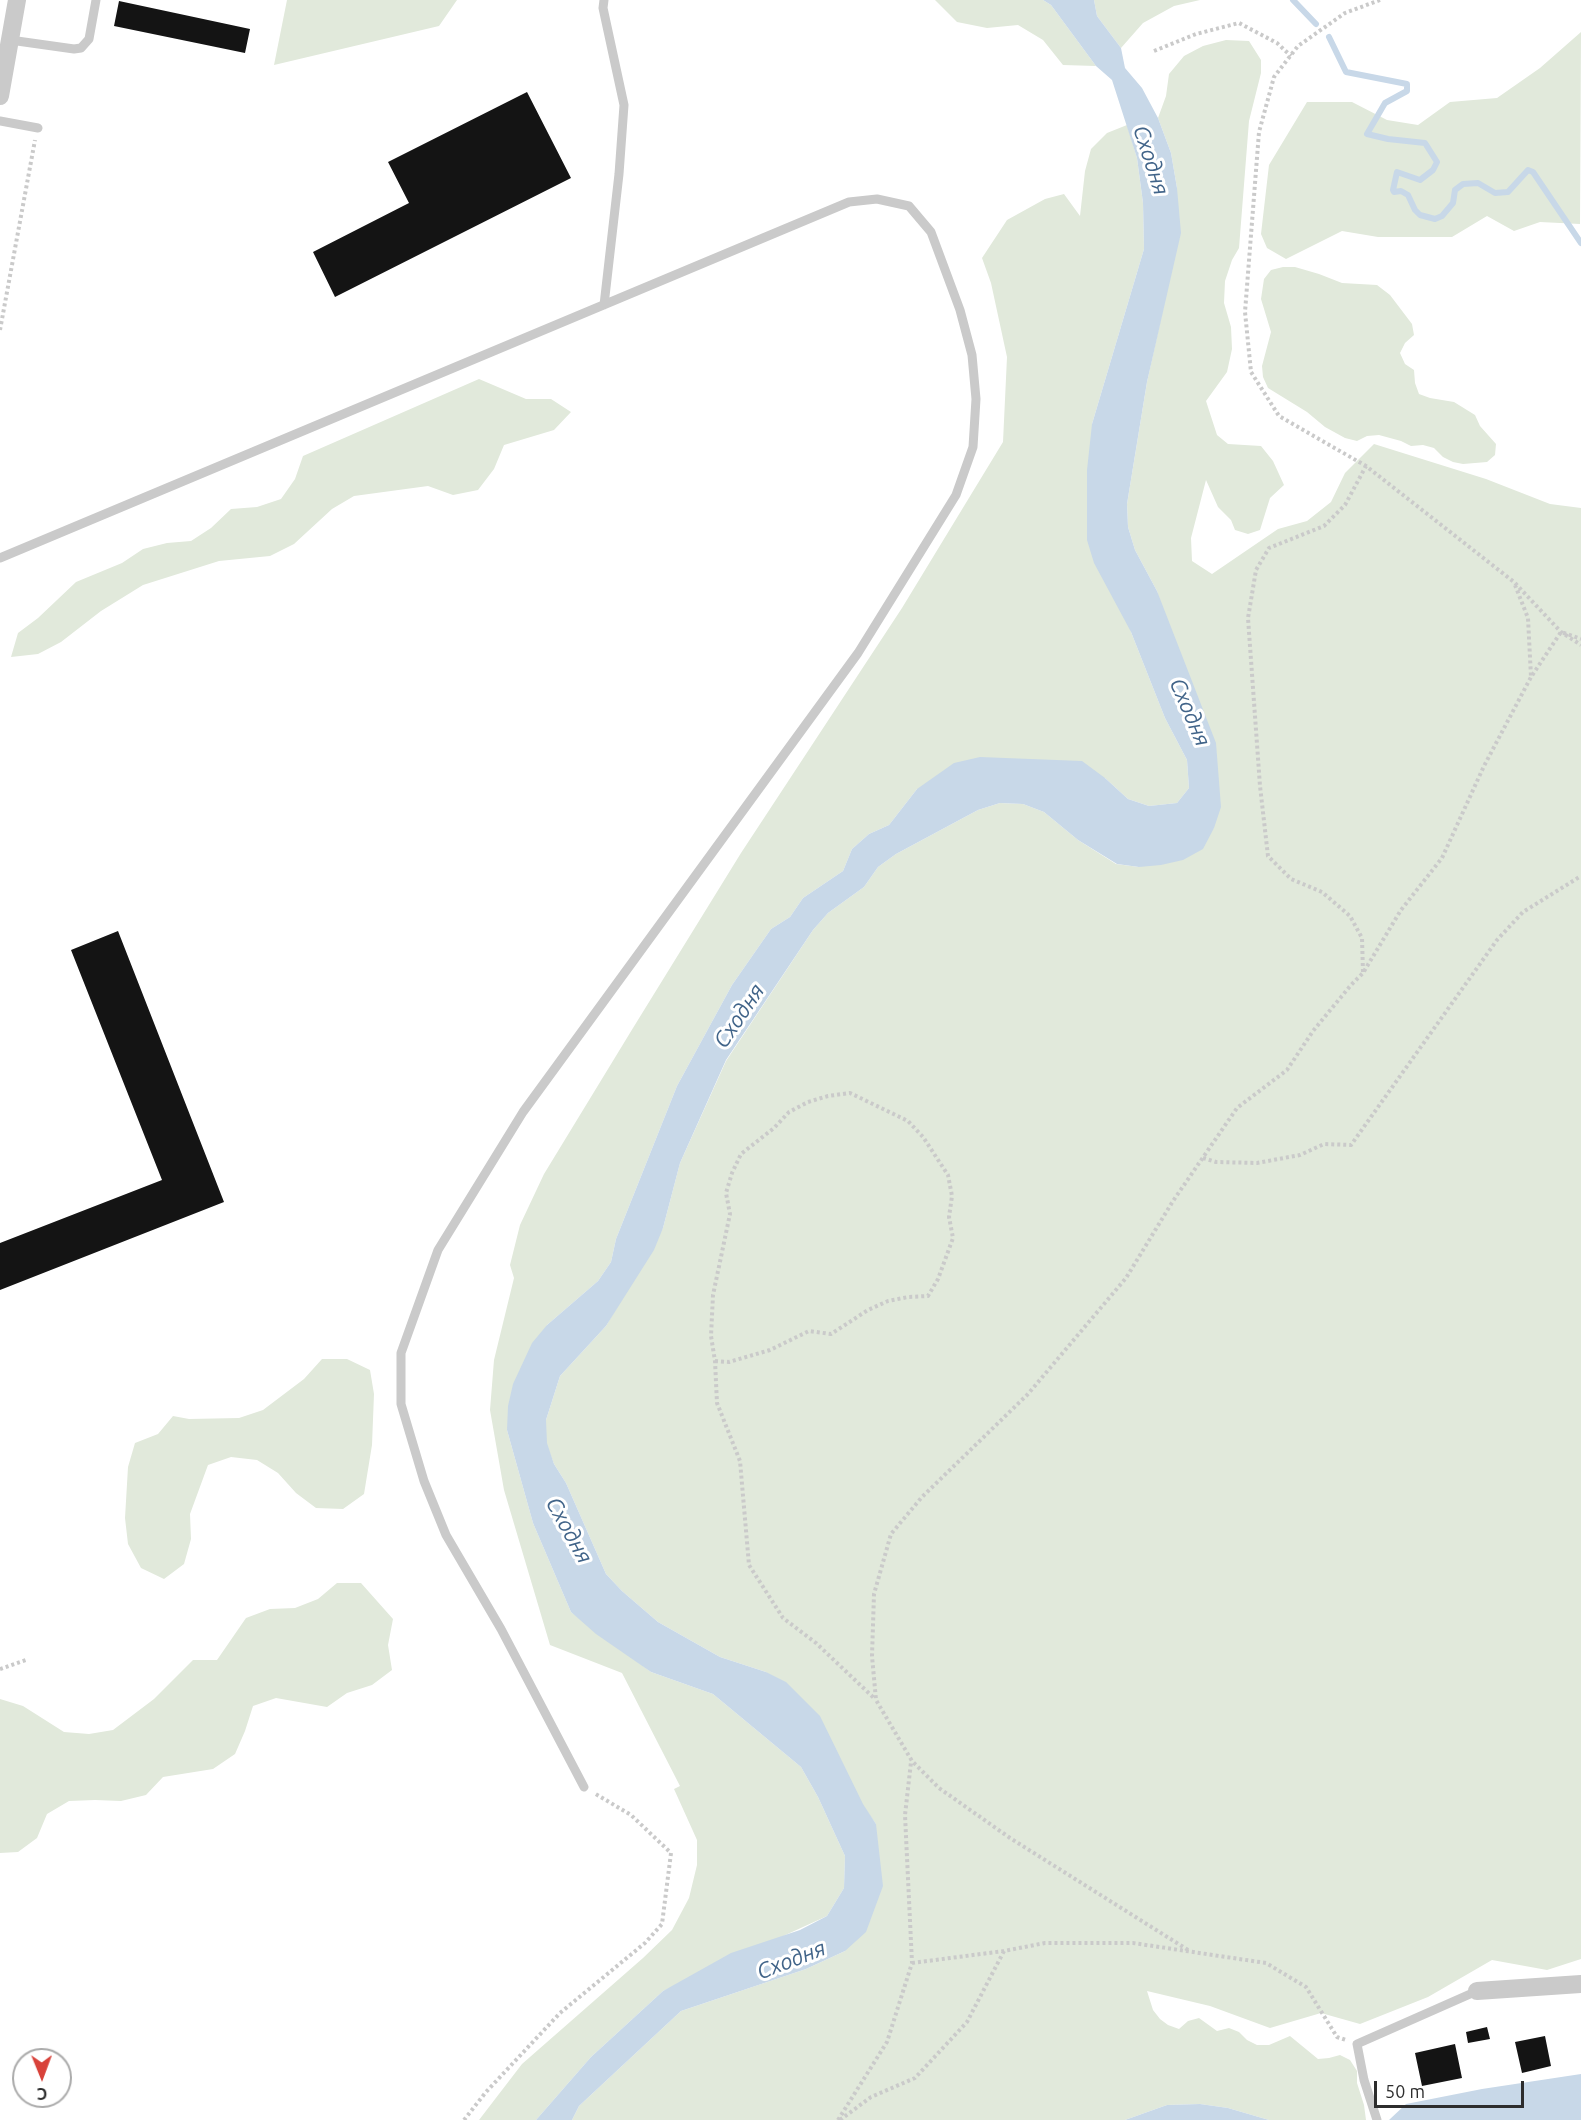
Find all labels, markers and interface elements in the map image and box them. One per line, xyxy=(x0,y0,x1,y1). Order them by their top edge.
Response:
water label: Сходня xyxy=(1127,122,1175,198)
water label: Сходня xyxy=(1164,674,1216,750)
water label: Сходня xyxy=(708,979,770,1053)
water label: Сходня xyxy=(540,1492,598,1568)
water label: Сходня xyxy=(753,1935,829,1985)
north arrow xyxy=(12,2048,72,2108)
scale bar xyxy=(1377,2069,1527,2107)
text: 50 m xyxy=(1385,2081,1425,2101)
text: С xyxy=(37,2085,48,2103)

